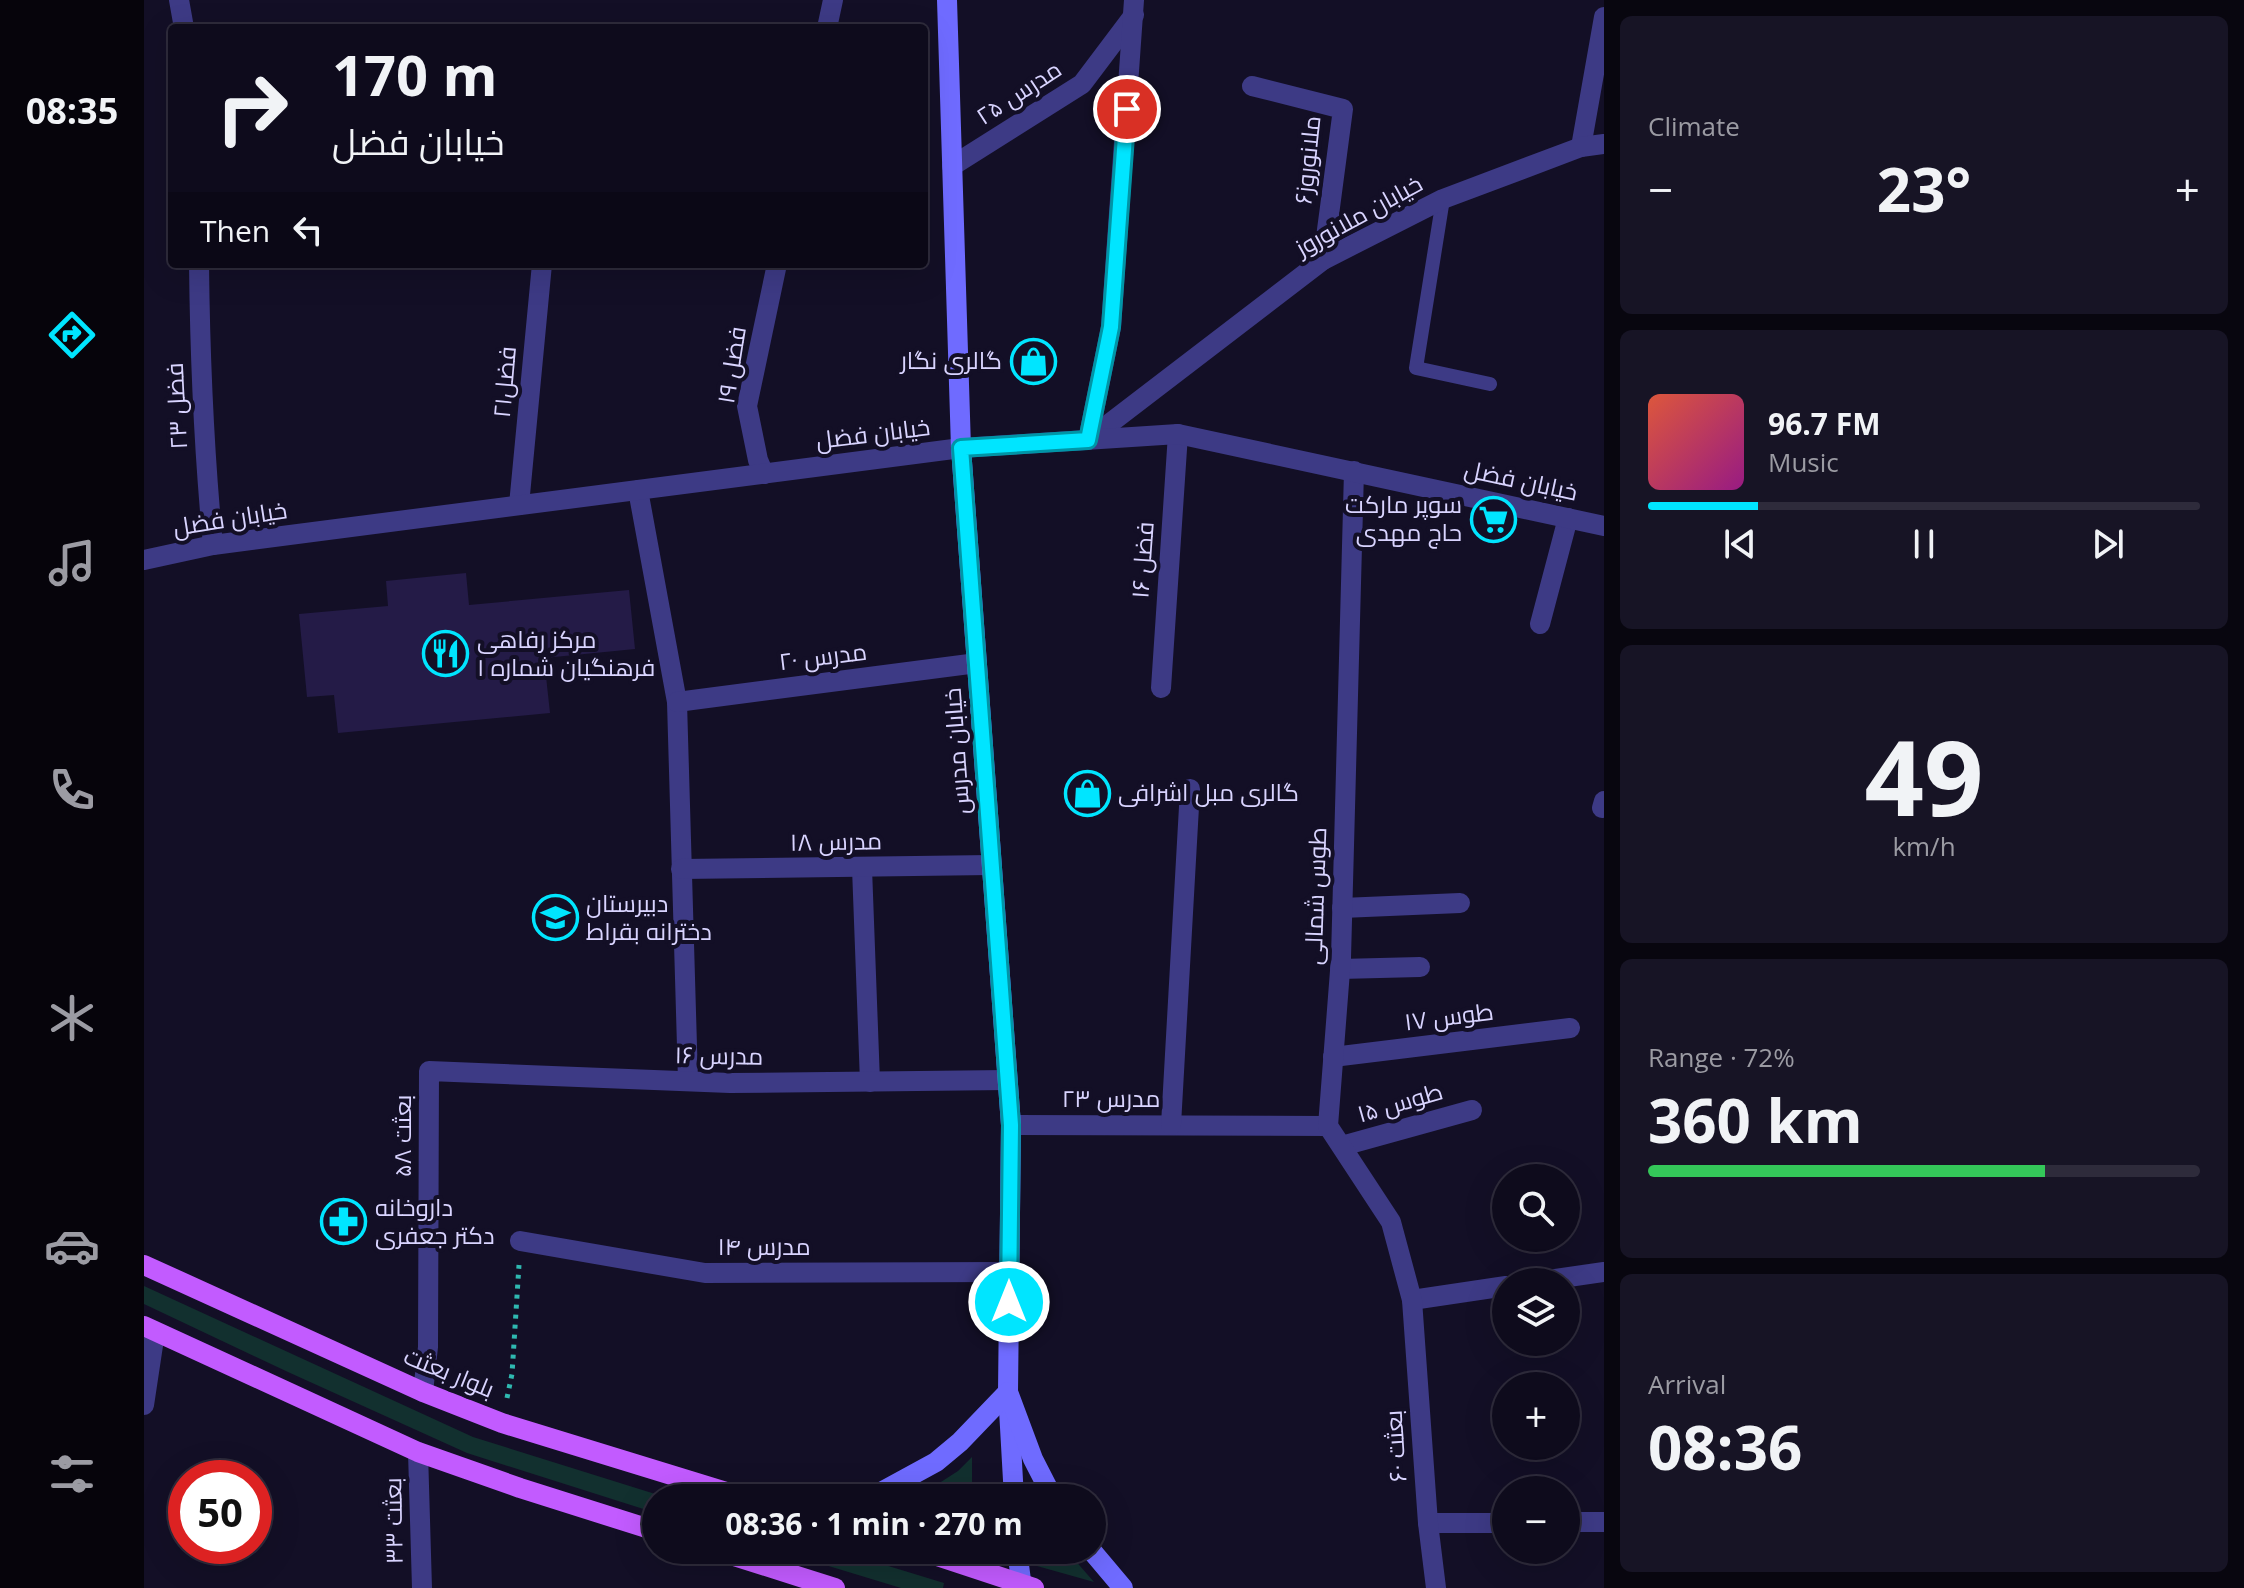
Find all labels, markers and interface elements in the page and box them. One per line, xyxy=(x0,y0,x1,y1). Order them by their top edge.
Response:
text: 170 m xyxy=(332,36,498,112)
street label: مدرس ۲۵ xyxy=(969,52,1067,132)
icon: right xyxy=(200,56,304,160)
pin xyxy=(1093,75,1161,143)
text: 08:35 xyxy=(26,86,118,135)
icon: arrive xyxy=(1105,87,1149,131)
text: Climate xyxy=(1648,108,1740,144)
street label: ملانوروز۶ xyxy=(1285,114,1328,206)
text: خیابان فضل xyxy=(332,117,504,166)
text: 23° xyxy=(1877,148,1971,230)
text: − xyxy=(1648,159,1673,219)
text: + xyxy=(2175,159,2200,219)
street label: خیابان ملانوروز xyxy=(1287,166,1428,264)
icon: left xyxy=(286,208,330,252)
text: Then xyxy=(200,210,270,251)
icon: directions xyxy=(44,307,100,363)
street label: فضل ۱۹ xyxy=(708,324,753,406)
shop icon: گالری نگار xyxy=(1009,337,1057,385)
place label: گالری نگار xyxy=(898,343,1002,376)
street label: فضل۲۱ xyxy=(484,345,523,419)
street label: فضل ۲۳ xyxy=(157,362,194,450)
text: 96.7 FM xyxy=(1768,403,1881,444)
street label: خیابان فضل xyxy=(814,409,932,456)
text: Music xyxy=(1768,444,1839,480)
street label: خیابان فضل xyxy=(1462,451,1581,508)
place label: سوپر مارکت حاج مهدی xyxy=(1345,487,1462,549)
street label: خیابان فضل xyxy=(170,492,289,543)
supermarket icon: سوپر مارکت حاج مهدی xyxy=(1469,495,1517,543)
street label: فضل ۱۶ xyxy=(1122,520,1161,599)
icon: previous xyxy=(1718,522,1762,566)
icon: pause xyxy=(1902,522,1946,566)
icon: next xyxy=(2086,522,2130,566)
icon: music xyxy=(44,535,100,591)
place label: مرکز رفاهی فرهنگیان شماره ۱ xyxy=(477,622,655,683)
restaurant icon: مرکز رفاهی فرهنگیان شماره ۱ xyxy=(422,630,470,678)
street label: مدرس ۲۰ xyxy=(777,634,869,677)
street label: خیابان مدرس xyxy=(935,687,976,815)
text: 49 xyxy=(1865,705,1983,846)
icon: phone xyxy=(44,762,100,818)
shop icon: گالری مبل اشرافی xyxy=(1063,769,1111,817)
place label: گالری مبل اشرافی xyxy=(1118,775,1299,808)
street label: مدرس ۱۸ xyxy=(790,823,882,858)
street label: طوس شمالی xyxy=(1296,826,1333,965)
text: km/h xyxy=(1892,828,1956,864)
place label: دبیرستان دخترانه بقراط xyxy=(586,886,712,947)
school or university icon: دبیرستان دخترانه بقراط xyxy=(531,894,579,942)
icon: climate xyxy=(44,990,100,1046)
street label: طوس ۱۷ xyxy=(1402,994,1495,1037)
street label: مدرس ۱۶ xyxy=(674,1037,764,1072)
text: Range · 72% xyxy=(1648,1039,1795,1075)
street label: طوس ۱۵ xyxy=(1353,1074,1446,1129)
text: 360 km xyxy=(1648,1079,1863,1161)
street label: مدرس ۲۳ xyxy=(1062,1081,1160,1114)
street label: بعثت ۵۸ xyxy=(385,1095,418,1177)
map controls xyxy=(1492,1164,1580,1564)
button: search xyxy=(1492,1164,1580,1252)
place label: داروخانه دکتر جعفری xyxy=(375,1190,495,1251)
pharmacy icon: داروخانه دکتر جعفری xyxy=(320,1198,368,1246)
icon: car xyxy=(44,1218,100,1274)
street label: مدرس ۱۴ xyxy=(717,1229,811,1262)
position arrow xyxy=(967,1260,1051,1344)
button: layers xyxy=(1492,1268,1580,1356)
street label: بلوار بعثت xyxy=(399,1339,500,1405)
text: Arrival xyxy=(1648,1366,1726,1402)
button: + xyxy=(1492,1372,1580,1460)
text: 08:36 xyxy=(1648,1406,1802,1488)
street label: بعثت ۶۰ xyxy=(1376,1409,1413,1483)
icon: filters xyxy=(44,1446,100,1502)
speed limit sign: 50 xyxy=(168,1460,272,1564)
button: − xyxy=(1492,1476,1580,1564)
street label: بعثت ۳۳ xyxy=(375,1477,410,1565)
text: 08:36 · 1 min · 270 m xyxy=(725,1503,1023,1544)

